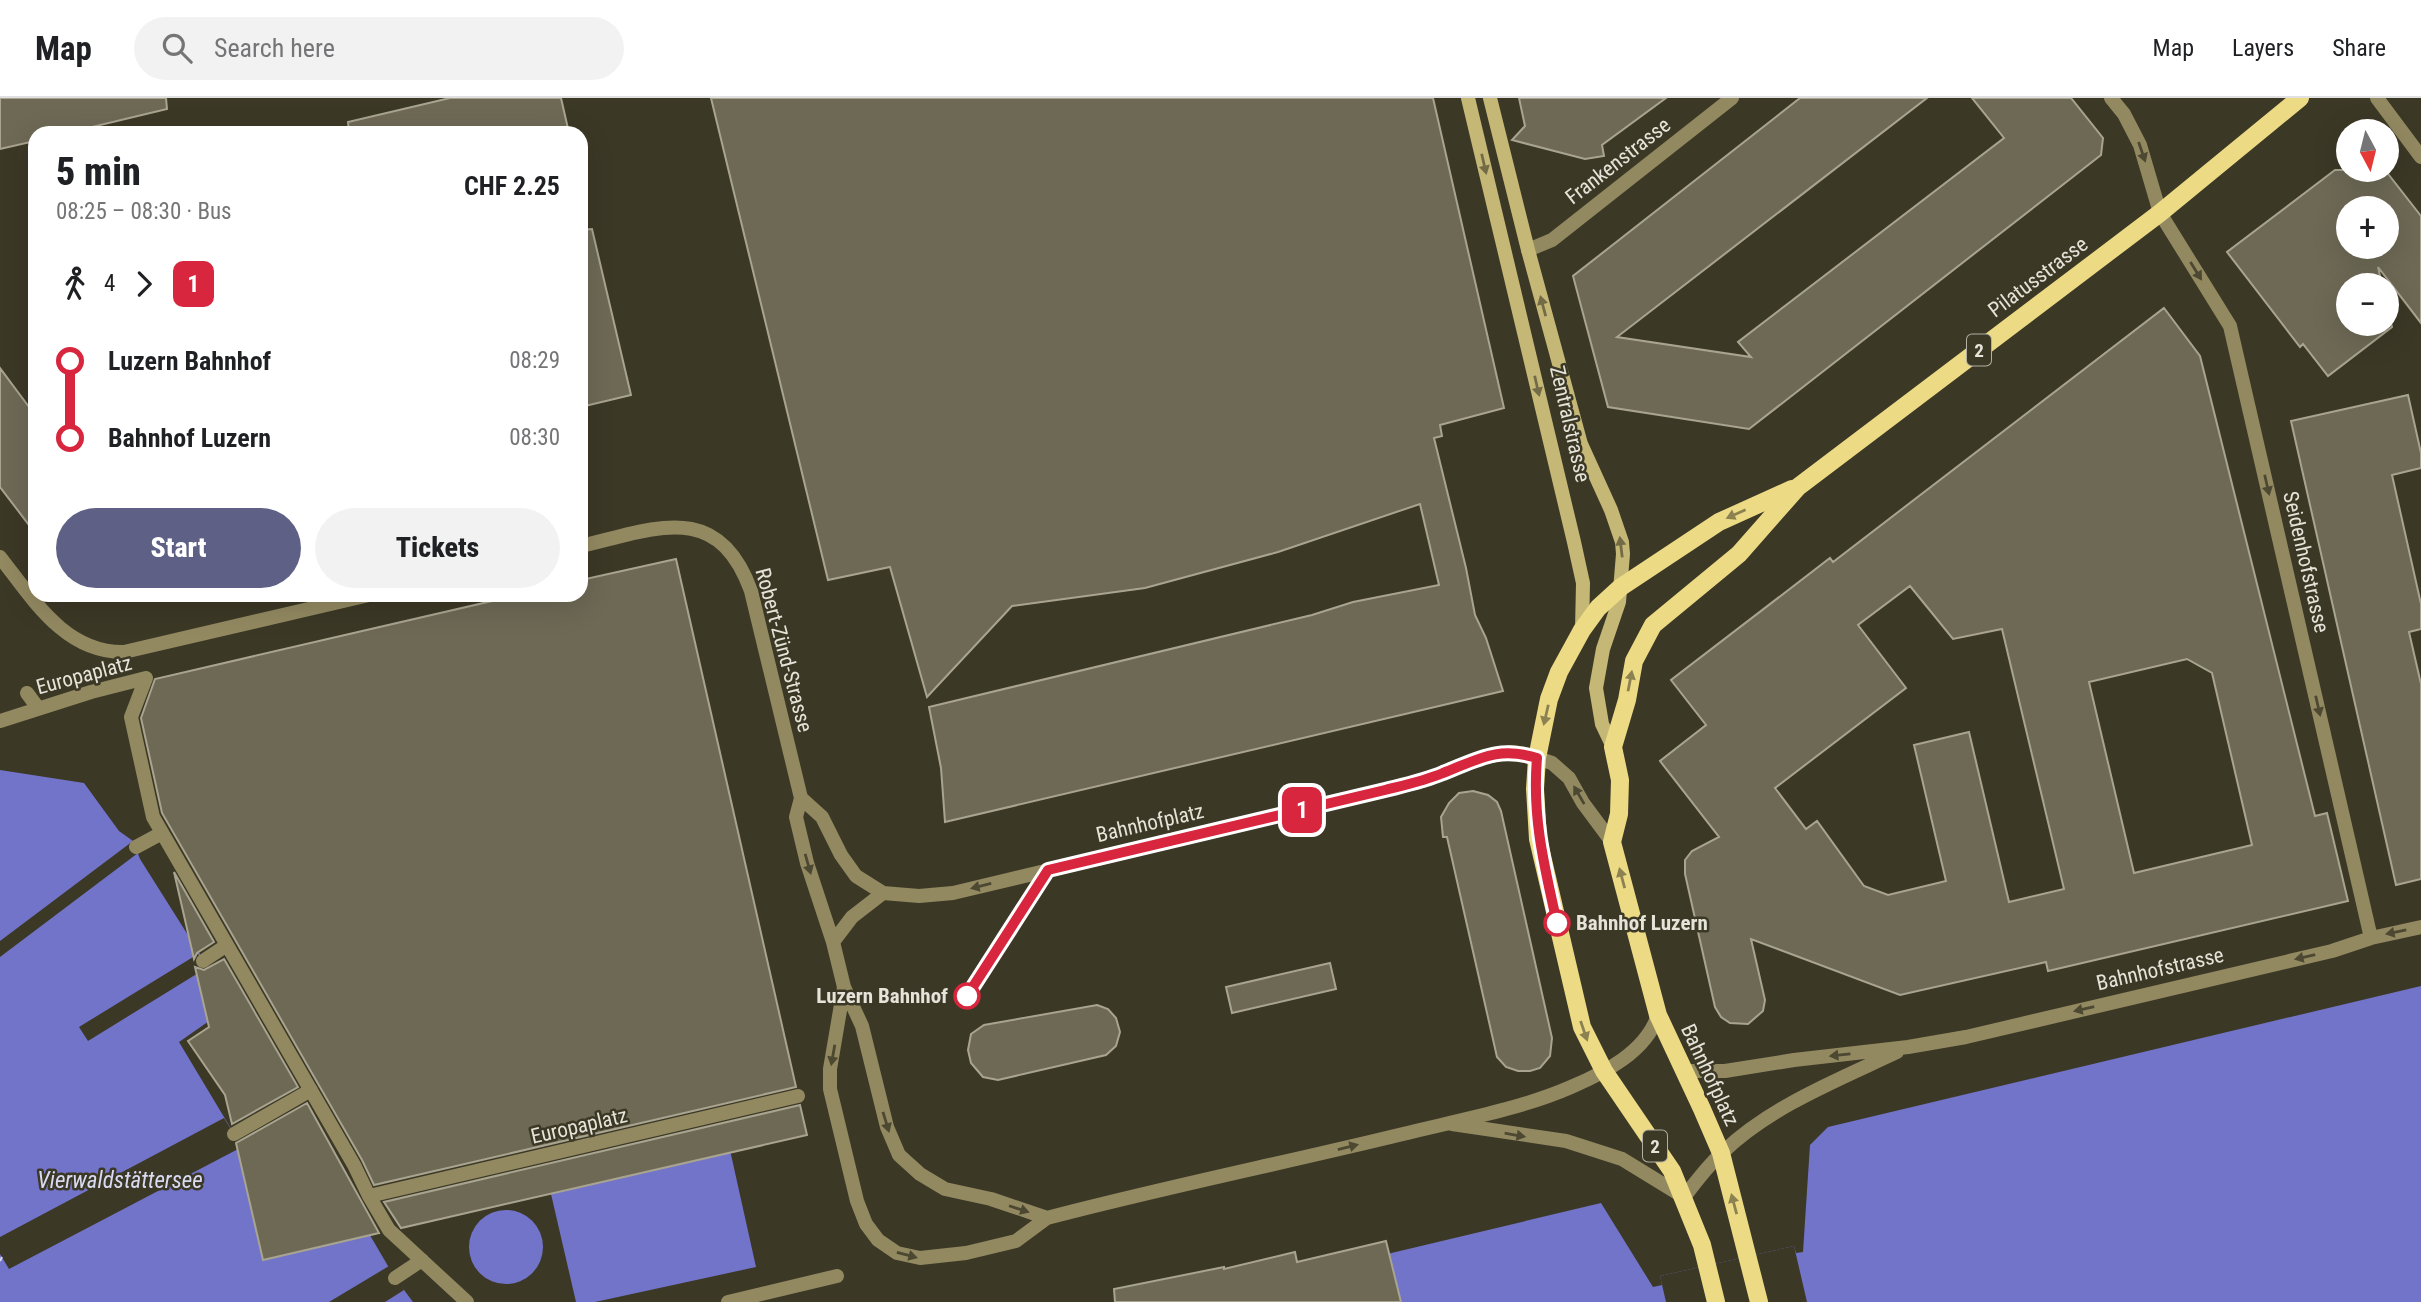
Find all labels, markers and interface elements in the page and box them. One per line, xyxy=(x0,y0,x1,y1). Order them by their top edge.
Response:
search box xyxy=(134,17,624,80)
text: Map xyxy=(35,29,92,68)
icon: search xyxy=(158,29,196,67)
text: Search here xyxy=(214,33,335,63)
text: Map xyxy=(2153,34,2194,62)
text: Layers xyxy=(2232,34,2294,62)
text: Share xyxy=(2332,34,2386,62)
street label: Frankenstrasse xyxy=(1561,113,1675,209)
north arrow xyxy=(2336,119,2399,182)
map controls xyxy=(2336,119,2399,336)
one-way arrow xyxy=(2137,142,2148,163)
text: 5 min xyxy=(56,150,141,194)
one-way arrow xyxy=(1479,153,1490,175)
text: CHF 2.25 xyxy=(464,171,560,201)
button: + xyxy=(2336,196,2399,259)
text: 08:25 – 08:30 · Bus xyxy=(56,198,232,225)
street label: Pilatusstrasse xyxy=(1984,232,2093,322)
one-way arrow xyxy=(2189,261,2202,281)
icon: walk xyxy=(56,265,94,303)
icon: forward xyxy=(125,265,163,303)
text: 4 xyxy=(104,270,115,297)
text: 1 xyxy=(187,270,200,298)
button: − xyxy=(2336,273,2399,336)
one-way arrow xyxy=(1537,295,1547,316)
road number: 2 xyxy=(1967,334,1991,366)
text: Luzern Bahnhof xyxy=(108,346,271,376)
text: 08:29 xyxy=(509,347,560,374)
street label: Zentralstrasse xyxy=(1545,363,1595,485)
one-way arrow xyxy=(1532,375,1543,397)
text: Bahnhof Luzern xyxy=(108,423,271,453)
text: 08:30 xyxy=(509,424,560,451)
one-way arrow xyxy=(2261,474,2272,496)
street label: Seidenhofstrasse xyxy=(2278,489,2334,635)
button: Start xyxy=(56,508,301,588)
button: Tickets xyxy=(315,508,560,588)
one-way arrow xyxy=(1726,508,1746,520)
one-way arrow xyxy=(1616,536,1627,558)
street label: Robert-Zünd-Strasse xyxy=(751,565,818,735)
street label: Europaplatz xyxy=(33,651,135,699)
one-way arrow xyxy=(1625,670,1636,692)
one-way arrow xyxy=(2312,695,2323,717)
one-way arrow xyxy=(1540,704,1551,726)
one-way arrow xyxy=(1573,785,1585,804)
line badge: 1 xyxy=(1279,787,1325,833)
text: 1 xyxy=(1296,796,1308,824)
street label: Bahnhofplatz xyxy=(1094,799,1206,847)
one-way arrow xyxy=(803,854,813,875)
one-way arrow xyxy=(1616,867,1626,888)
one-way arrow xyxy=(970,881,992,892)
marker: Bahnhof Luzern xyxy=(1544,910,1570,936)
place label: Bahnhof Luzern xyxy=(1576,911,1708,935)
one-way arrow xyxy=(2385,927,2407,938)
street label: Bahnhofstrasse xyxy=(2094,943,2226,995)
one-way arrow xyxy=(2294,952,2316,963)
marker: Luzern Bahnhof xyxy=(954,983,980,1009)
place label: Luzern Bahnhof xyxy=(816,984,948,1008)
one-way arrow xyxy=(2073,1004,2095,1015)
street label: Bahnhofplatz xyxy=(1676,1020,1744,1130)
one-way arrow xyxy=(1579,1021,1590,1042)
one-way arrow xyxy=(827,1044,838,1066)
one-way arrow xyxy=(1829,1050,1851,1061)
street label: Europaplatz xyxy=(528,1103,630,1149)
one-way arrow xyxy=(882,1112,892,1133)
one-way arrow xyxy=(1504,1130,1526,1141)
road number: 2 xyxy=(1643,1130,1667,1162)
one-way arrow xyxy=(1337,1141,1359,1152)
water label: Vierwaldstättersee xyxy=(37,1167,203,1194)
one-way arrow xyxy=(1728,1193,1739,1215)
one-way arrow xyxy=(1009,1204,1030,1215)
one-way arrow xyxy=(896,1250,918,1261)

